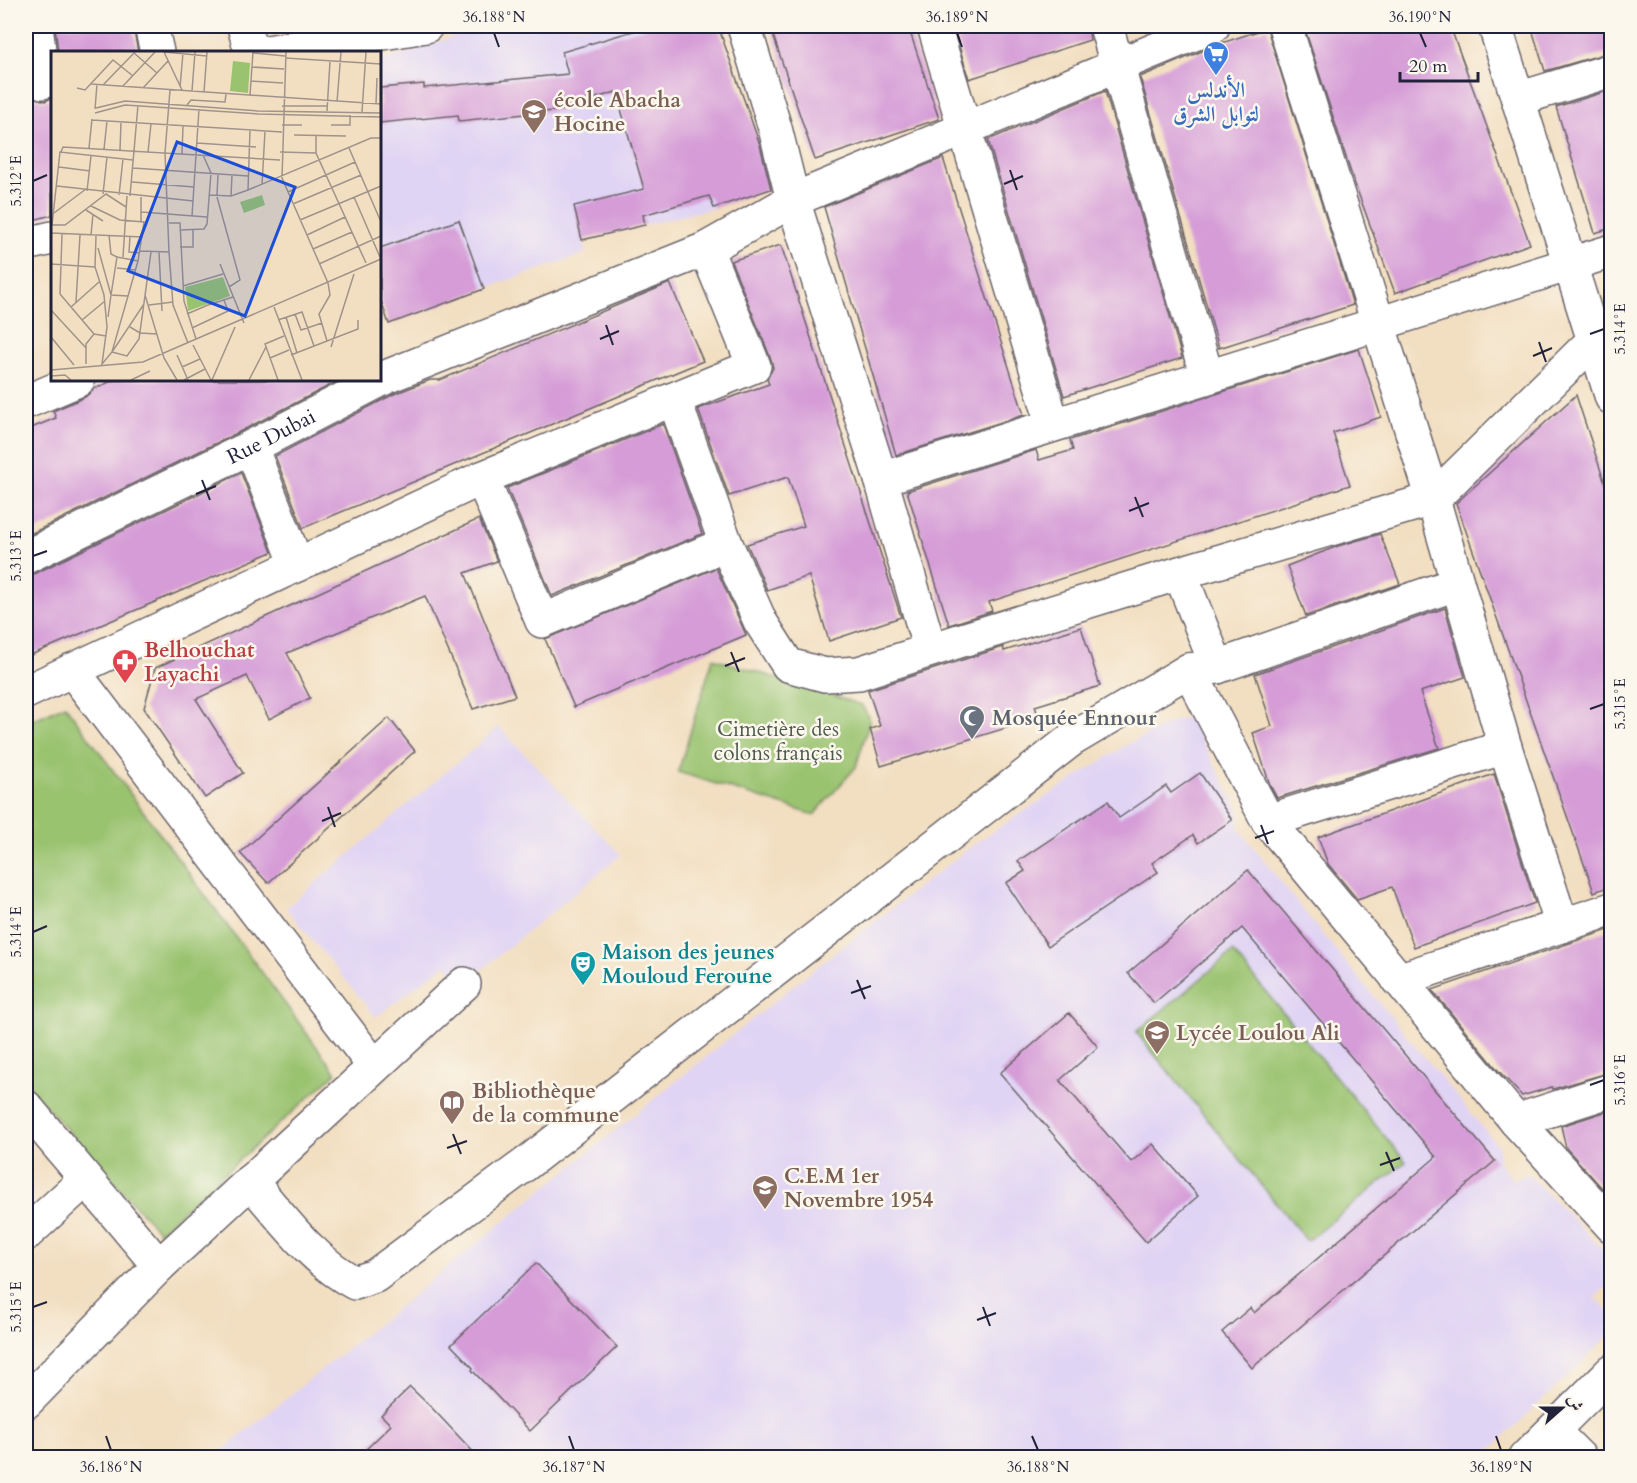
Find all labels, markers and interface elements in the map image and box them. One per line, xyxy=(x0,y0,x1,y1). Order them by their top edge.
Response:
text: 36.188°N xyxy=(463,7,526,27)
text: 36.189°N xyxy=(926,7,989,27)
text: 36.190°N xyxy=(1389,7,1452,27)
supermarket icon: الأندلس لتوابل الشرق xyxy=(1201,39,1231,77)
scale bar xyxy=(1400,45,1478,83)
inset map xyxy=(51,51,381,381)
text: 20 m xyxy=(1409,54,1448,79)
place label: الأندلس لتوابل الشرق xyxy=(1173,74,1259,129)
place label: école Abacha Hocine xyxy=(554,86,681,139)
school or university icon: école Abacha Hocine xyxy=(519,97,549,135)
text: 5.312°E xyxy=(6,155,26,207)
text: 5.314°E xyxy=(1610,303,1630,355)
street label: Rue Dubai xyxy=(222,402,320,471)
text: 5.313°E xyxy=(6,530,26,582)
place label: Belhouchat Layachi xyxy=(144,636,255,689)
pharmacy icon: Belhouchat Layachi xyxy=(110,647,140,685)
text: 5.315°E xyxy=(1610,678,1630,730)
mosque icon: Mosquée Ennour xyxy=(957,703,987,741)
place label: Mosquée Ennour xyxy=(992,704,1157,733)
park label: Cimetière des colons français xyxy=(714,715,842,768)
text: 5.314°E xyxy=(6,906,26,958)
place label: Maison des jeunes Mouloud Feroune xyxy=(602,938,775,991)
theatre icon: Maison des jeunes Mouloud Feroune xyxy=(568,949,598,987)
school or university icon: Lycée Loulou Ali xyxy=(1142,1018,1172,1056)
place label: Lycée Loulou Ali xyxy=(1176,1019,1340,1048)
text: 5.316°E xyxy=(1610,1054,1630,1106)
place label: Bibliothèque de la commune xyxy=(472,1077,619,1130)
library icon: Bibliothèque de la commune xyxy=(437,1088,467,1126)
place label: C.E.M 1er Novembre 1954 xyxy=(784,1162,933,1215)
school or university icon: C.E.M 1er Novembre 1954 xyxy=(750,1173,780,1211)
text: 5.315°E xyxy=(6,1281,26,1333)
north arrow xyxy=(1532,1378,1592,1438)
text: ش xyxy=(1562,1392,1588,1414)
text: 36.186°N xyxy=(80,1457,143,1477)
text: 36.187°N xyxy=(543,1457,606,1477)
text: 36.188°N xyxy=(1007,1457,1070,1477)
text: 36.189°N xyxy=(1470,1457,1533,1477)

